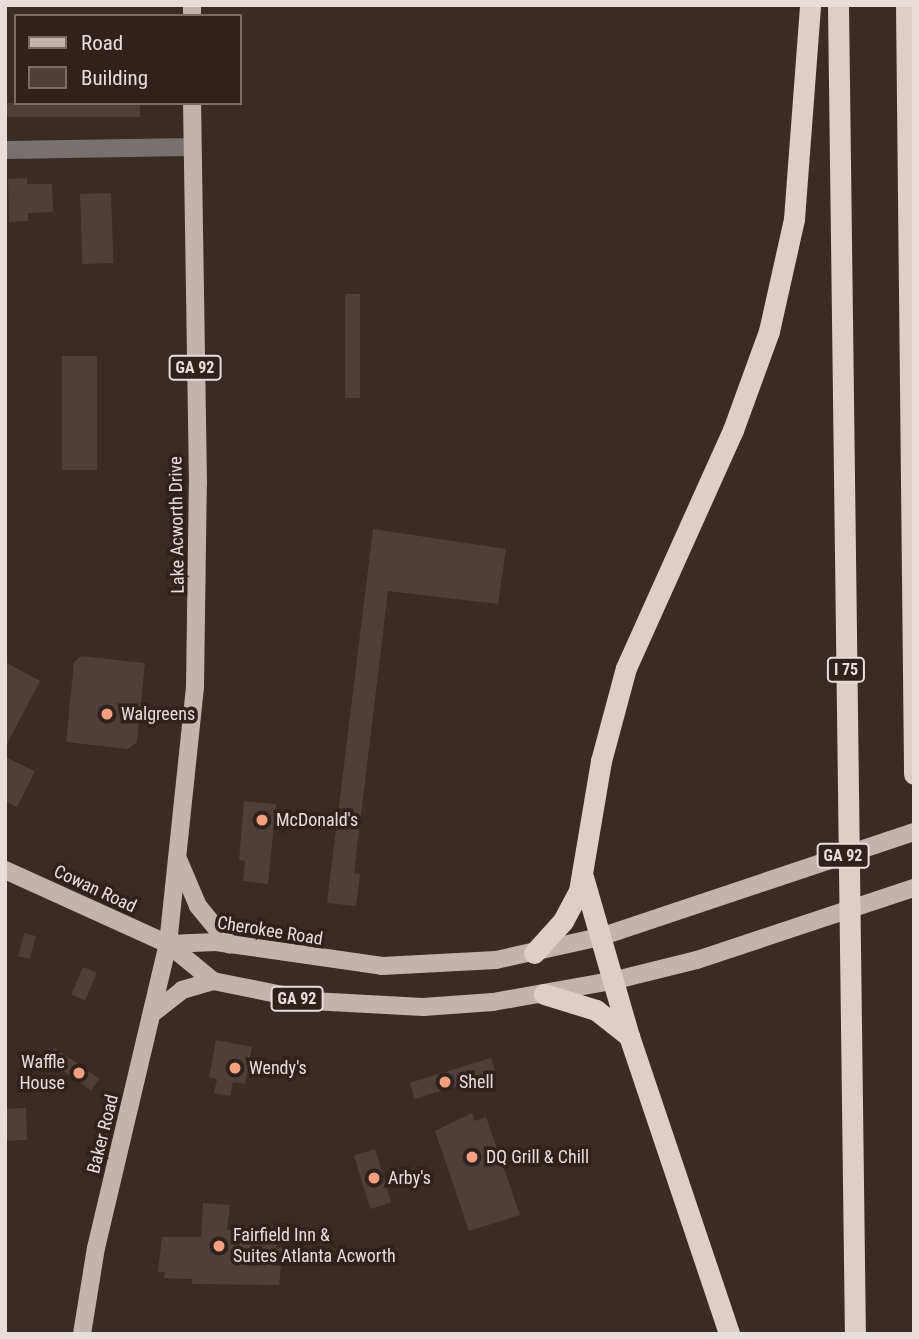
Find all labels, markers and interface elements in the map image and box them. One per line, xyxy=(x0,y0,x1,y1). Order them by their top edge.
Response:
legend xyxy=(14,14,242,105)
text: Road xyxy=(81,31,123,55)
text: Building xyxy=(81,66,148,90)
road number: GA 92 xyxy=(167,356,223,380)
street label: Lake Acworth Drive xyxy=(165,456,189,594)
road number: I 75 xyxy=(827,657,865,682)
place label: Walgreens xyxy=(121,703,195,725)
marker: Walgreens xyxy=(99,706,115,722)
place label: McDonald's xyxy=(276,809,358,831)
marker: McDonald's xyxy=(254,812,270,828)
road number: GA 92 xyxy=(815,844,871,869)
street label: Cowan Road xyxy=(50,861,140,917)
street label: Cherokee Road xyxy=(216,912,324,950)
road number: GA 92 xyxy=(269,987,325,1012)
place label: Waffle House xyxy=(19,1052,65,1094)
place label: Wendy's xyxy=(249,1057,307,1079)
marker: Wendy's xyxy=(227,1060,243,1076)
marker: Waffle House xyxy=(71,1065,87,1081)
place label: Shell xyxy=(459,1071,494,1093)
marker: Shell xyxy=(437,1074,453,1090)
street label: Baker Road xyxy=(83,1092,123,1176)
place label: DQ Grill & Chill xyxy=(486,1146,589,1168)
marker: DQ Grill & Chill xyxy=(464,1149,480,1165)
place label: Arby's xyxy=(388,1167,431,1189)
marker: Arby's xyxy=(366,1170,382,1186)
place label: Fairfield Inn & Suites Atlanta Acworth xyxy=(233,1225,396,1268)
marker: Fairfield Inn & Suites Atlanta Acworth xyxy=(211,1238,227,1254)

